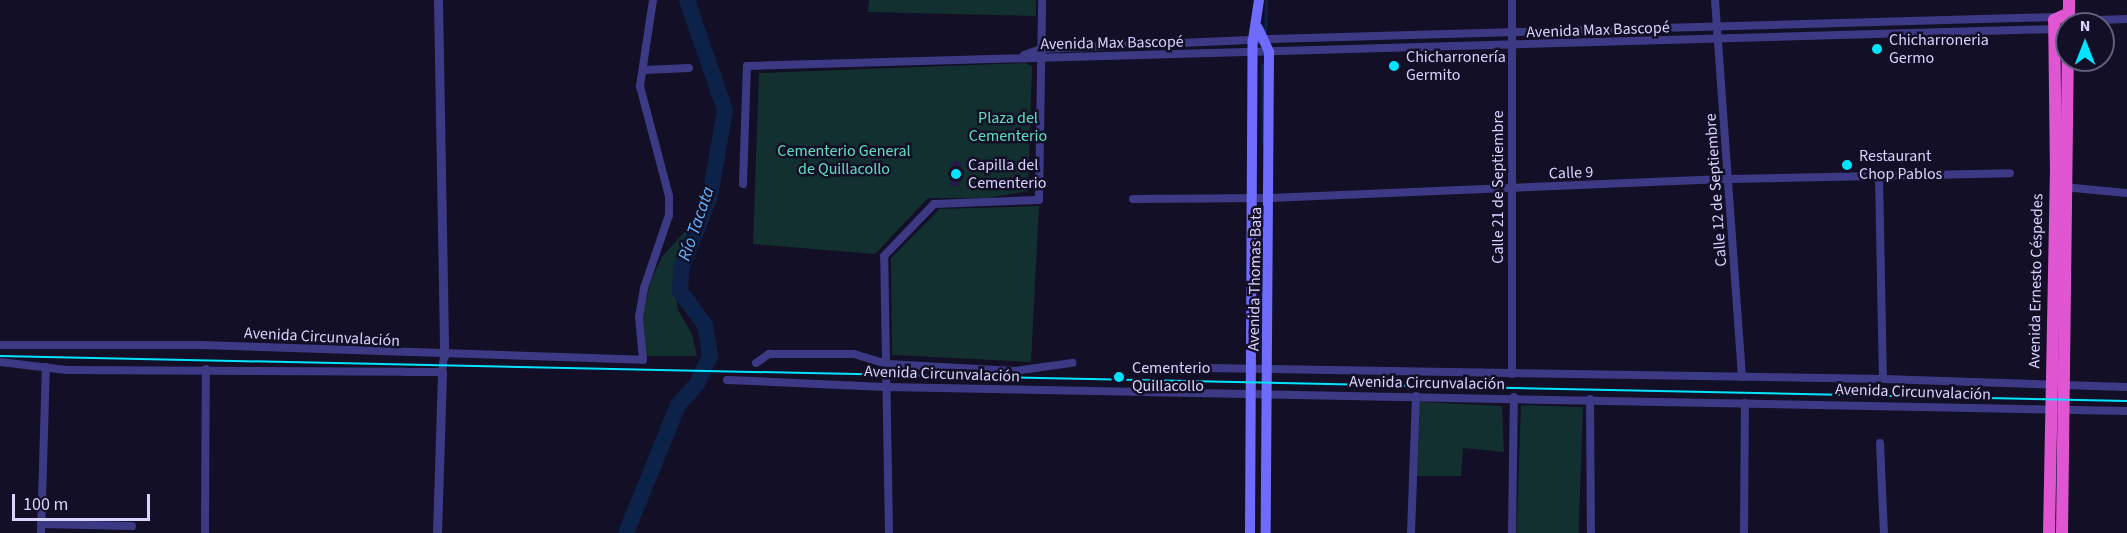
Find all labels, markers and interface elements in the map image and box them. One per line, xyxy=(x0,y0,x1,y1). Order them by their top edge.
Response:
north arrow xyxy=(2055,12,2115,72)
text: N xyxy=(2080,15,2090,37)
street label: Avenida Max Bascopé xyxy=(1526,18,1670,42)
place label: Chicharroneria Germo xyxy=(1889,30,1989,68)
street label: Avenida Max Bascopé xyxy=(1040,32,1184,54)
marker: Chicharroneria Germo xyxy=(1870,42,1884,56)
place label: Chicharronería Germito xyxy=(1406,47,1506,85)
marker: Chicharronería Germito xyxy=(1387,59,1401,73)
park label: Plaza del Cementerio xyxy=(969,108,1047,146)
street label: Calle 21 de Septiembre xyxy=(1488,110,1508,264)
street label: Calle 12 de Septiembre xyxy=(1701,113,1731,267)
park label: Cementerio General de Quillacollo xyxy=(777,141,911,179)
place label: Restaurant Chop Pablos xyxy=(1859,146,1942,184)
place label: Capilla del Cementerio xyxy=(968,155,1046,193)
marker: Restaurant Chop Pablos xyxy=(1840,158,1854,172)
street label: Calle 9 xyxy=(1548,163,1594,183)
marker: Capilla del Cementerio xyxy=(949,167,963,181)
water label: Río Tacata xyxy=(674,184,720,264)
street label: Avenida Ernesto Céspedes xyxy=(2025,193,2047,369)
street label: Avenida Thomas Bata xyxy=(1244,207,1266,351)
street label: Avenida Circunvalación xyxy=(244,323,400,351)
place label: Cementerio Quillacollo xyxy=(1132,358,1210,396)
street label: Avenida Circunvalación xyxy=(864,362,1020,386)
marker: Cementerio Quillacollo xyxy=(1110,368,1128,386)
street label: Avenida Circunvalación xyxy=(1349,372,1505,394)
street label: Avenida Circunvalación xyxy=(1835,380,1991,404)
scale bar xyxy=(15,482,153,520)
text: 100 m xyxy=(23,492,68,517)

